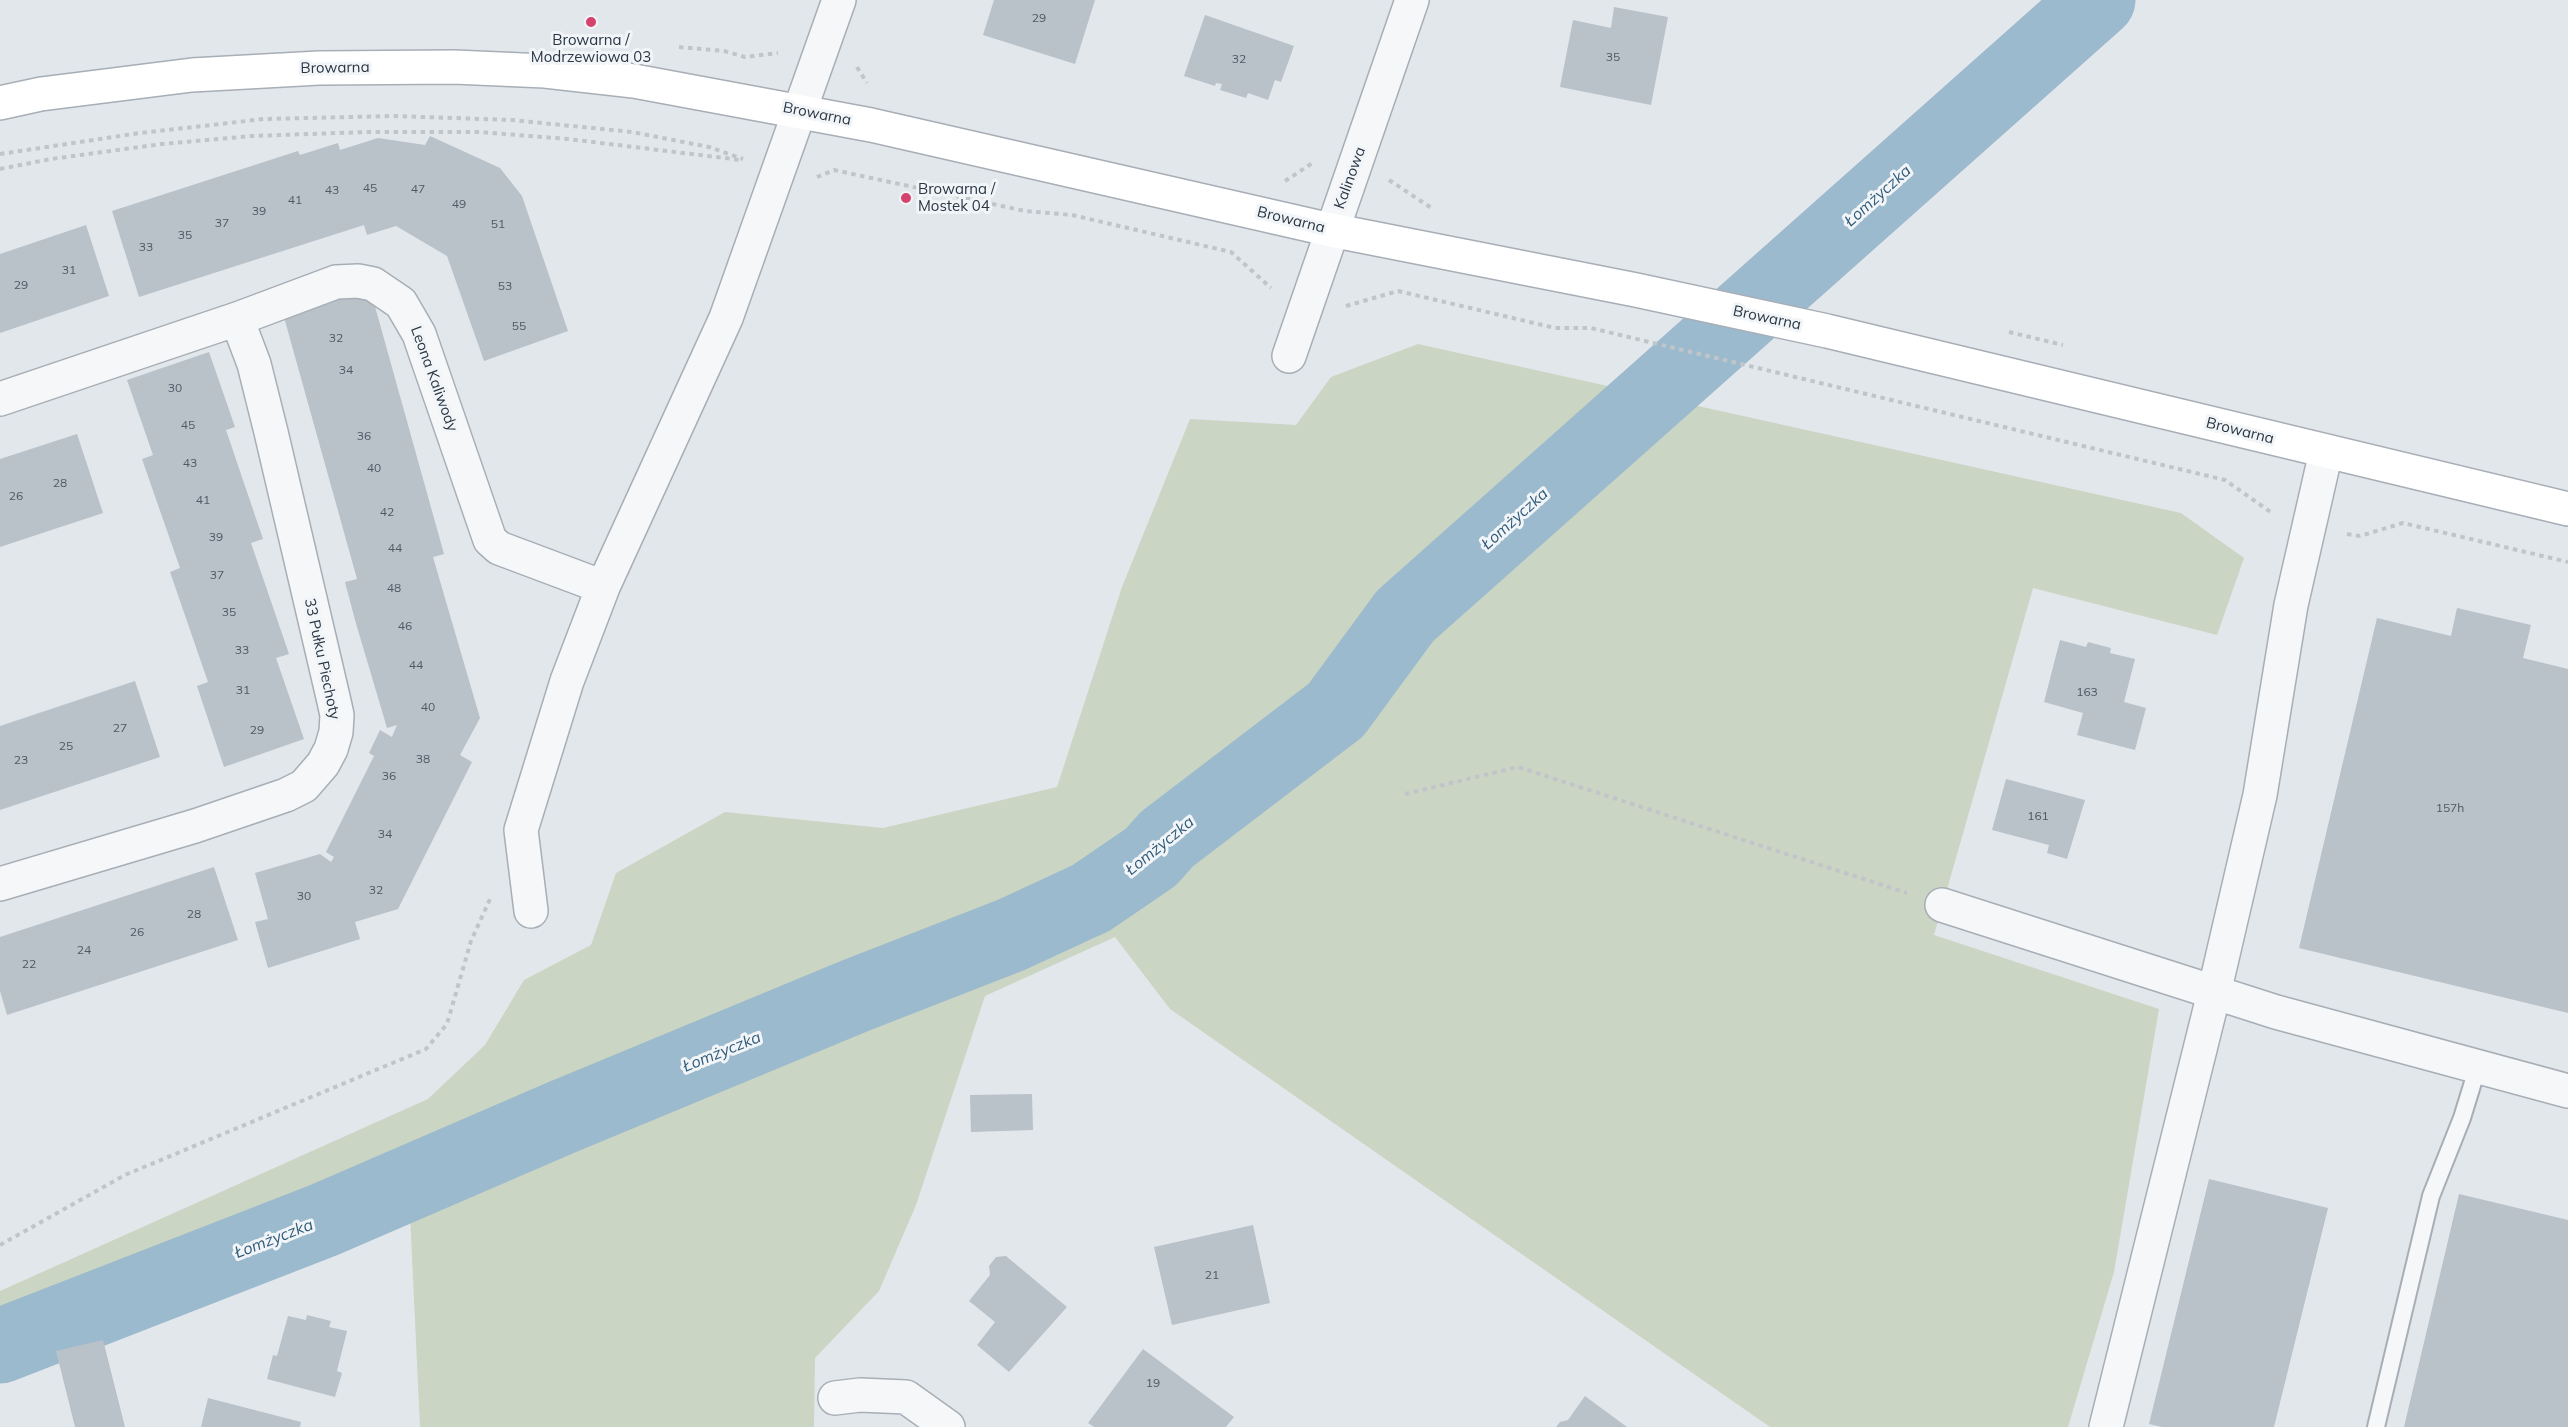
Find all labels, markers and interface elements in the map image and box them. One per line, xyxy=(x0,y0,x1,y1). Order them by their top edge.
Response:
house number: 29 xyxy=(1032,11,1046,25)
marker: Browarna / Modrzewiowa 03 xyxy=(584,15,598,29)
place label: Browarna / Modrzewiowa 03 xyxy=(531,31,651,66)
house number: 35 xyxy=(1606,50,1620,64)
house number: 32 xyxy=(1232,52,1246,66)
street label: Browarna xyxy=(300,58,370,78)
street label: Browarna xyxy=(781,99,853,129)
street label: Kalinowa xyxy=(1330,144,1370,212)
water label: Łomżyczka xyxy=(1841,161,1915,231)
place label: Browarna / Mostek 04 xyxy=(918,180,995,215)
house number: 45 xyxy=(363,181,377,195)
house number: 47 xyxy=(411,182,425,196)
house number: 43 xyxy=(325,183,339,197)
marker: Browarna / Mostek 04 xyxy=(899,191,913,205)
house number: 41 xyxy=(288,193,302,207)
house number: 49 xyxy=(452,197,466,211)
street label: Browarna xyxy=(1255,203,1327,237)
house number: 39 xyxy=(252,204,266,218)
house number: 37 xyxy=(215,216,229,230)
house number: 51 xyxy=(491,217,505,231)
house number: 35 xyxy=(178,228,192,242)
house number: 33 xyxy=(139,240,153,254)
house number: 31 xyxy=(62,263,76,277)
house number: 29 xyxy=(14,278,28,292)
house number: 53 xyxy=(498,279,512,293)
street label: Browarna xyxy=(1731,302,1803,334)
house number: 55 xyxy=(512,319,526,333)
street label: Leona Kaliwody xyxy=(407,324,461,434)
house number: 32 xyxy=(329,331,343,345)
house number: 34 xyxy=(339,363,353,377)
house number: 30 xyxy=(168,381,182,395)
street label: Browarna xyxy=(2204,414,2276,448)
house number: 45 xyxy=(181,418,195,432)
house number: 36 xyxy=(357,429,371,443)
house number: 43 xyxy=(183,456,197,470)
house number: 40 xyxy=(367,461,381,475)
house number: 28 xyxy=(53,476,67,490)
water label: Łomżyczka xyxy=(1478,484,1552,554)
house number: 26 xyxy=(9,489,23,503)
house number: 41 xyxy=(196,493,210,507)
house number: 42 xyxy=(380,505,394,519)
house number: 39 xyxy=(209,530,223,544)
house number: 44 xyxy=(388,541,402,555)
house number: 37 xyxy=(210,568,224,582)
house number: 48 xyxy=(387,581,401,595)
street label: 33 Pułku Piechoty xyxy=(300,597,344,721)
house number: 35 xyxy=(222,605,236,619)
house number: 46 xyxy=(398,619,412,633)
house number: 33 xyxy=(235,643,249,657)
house number: 44 xyxy=(409,658,423,672)
house number: 31 xyxy=(236,683,250,697)
house number: 163 xyxy=(2076,685,2098,699)
house number: 40 xyxy=(421,700,435,714)
house number: 27 xyxy=(113,721,127,735)
house number: 29 xyxy=(250,723,264,737)
house number: 25 xyxy=(59,739,73,753)
house number: 38 xyxy=(416,752,430,766)
house number: 23 xyxy=(14,753,28,767)
house number: 36 xyxy=(382,769,396,783)
house number: 157h xyxy=(2436,801,2464,815)
house number: 161 xyxy=(2027,809,2049,823)
water label: Łomżyczka xyxy=(1122,813,1198,879)
house number: 34 xyxy=(378,827,392,841)
house number: 32 xyxy=(369,883,383,897)
house number: 30 xyxy=(297,889,311,903)
house number: 28 xyxy=(187,907,201,921)
house number: 26 xyxy=(130,925,144,939)
house number: 24 xyxy=(77,943,91,957)
house number: 22 xyxy=(22,957,36,971)
water label: Łomżyczka xyxy=(680,1028,764,1076)
water label: Łomżyczka xyxy=(232,1215,316,1263)
house number: 21 xyxy=(1205,1268,1219,1282)
house number: 19 xyxy=(1146,1376,1160,1390)

